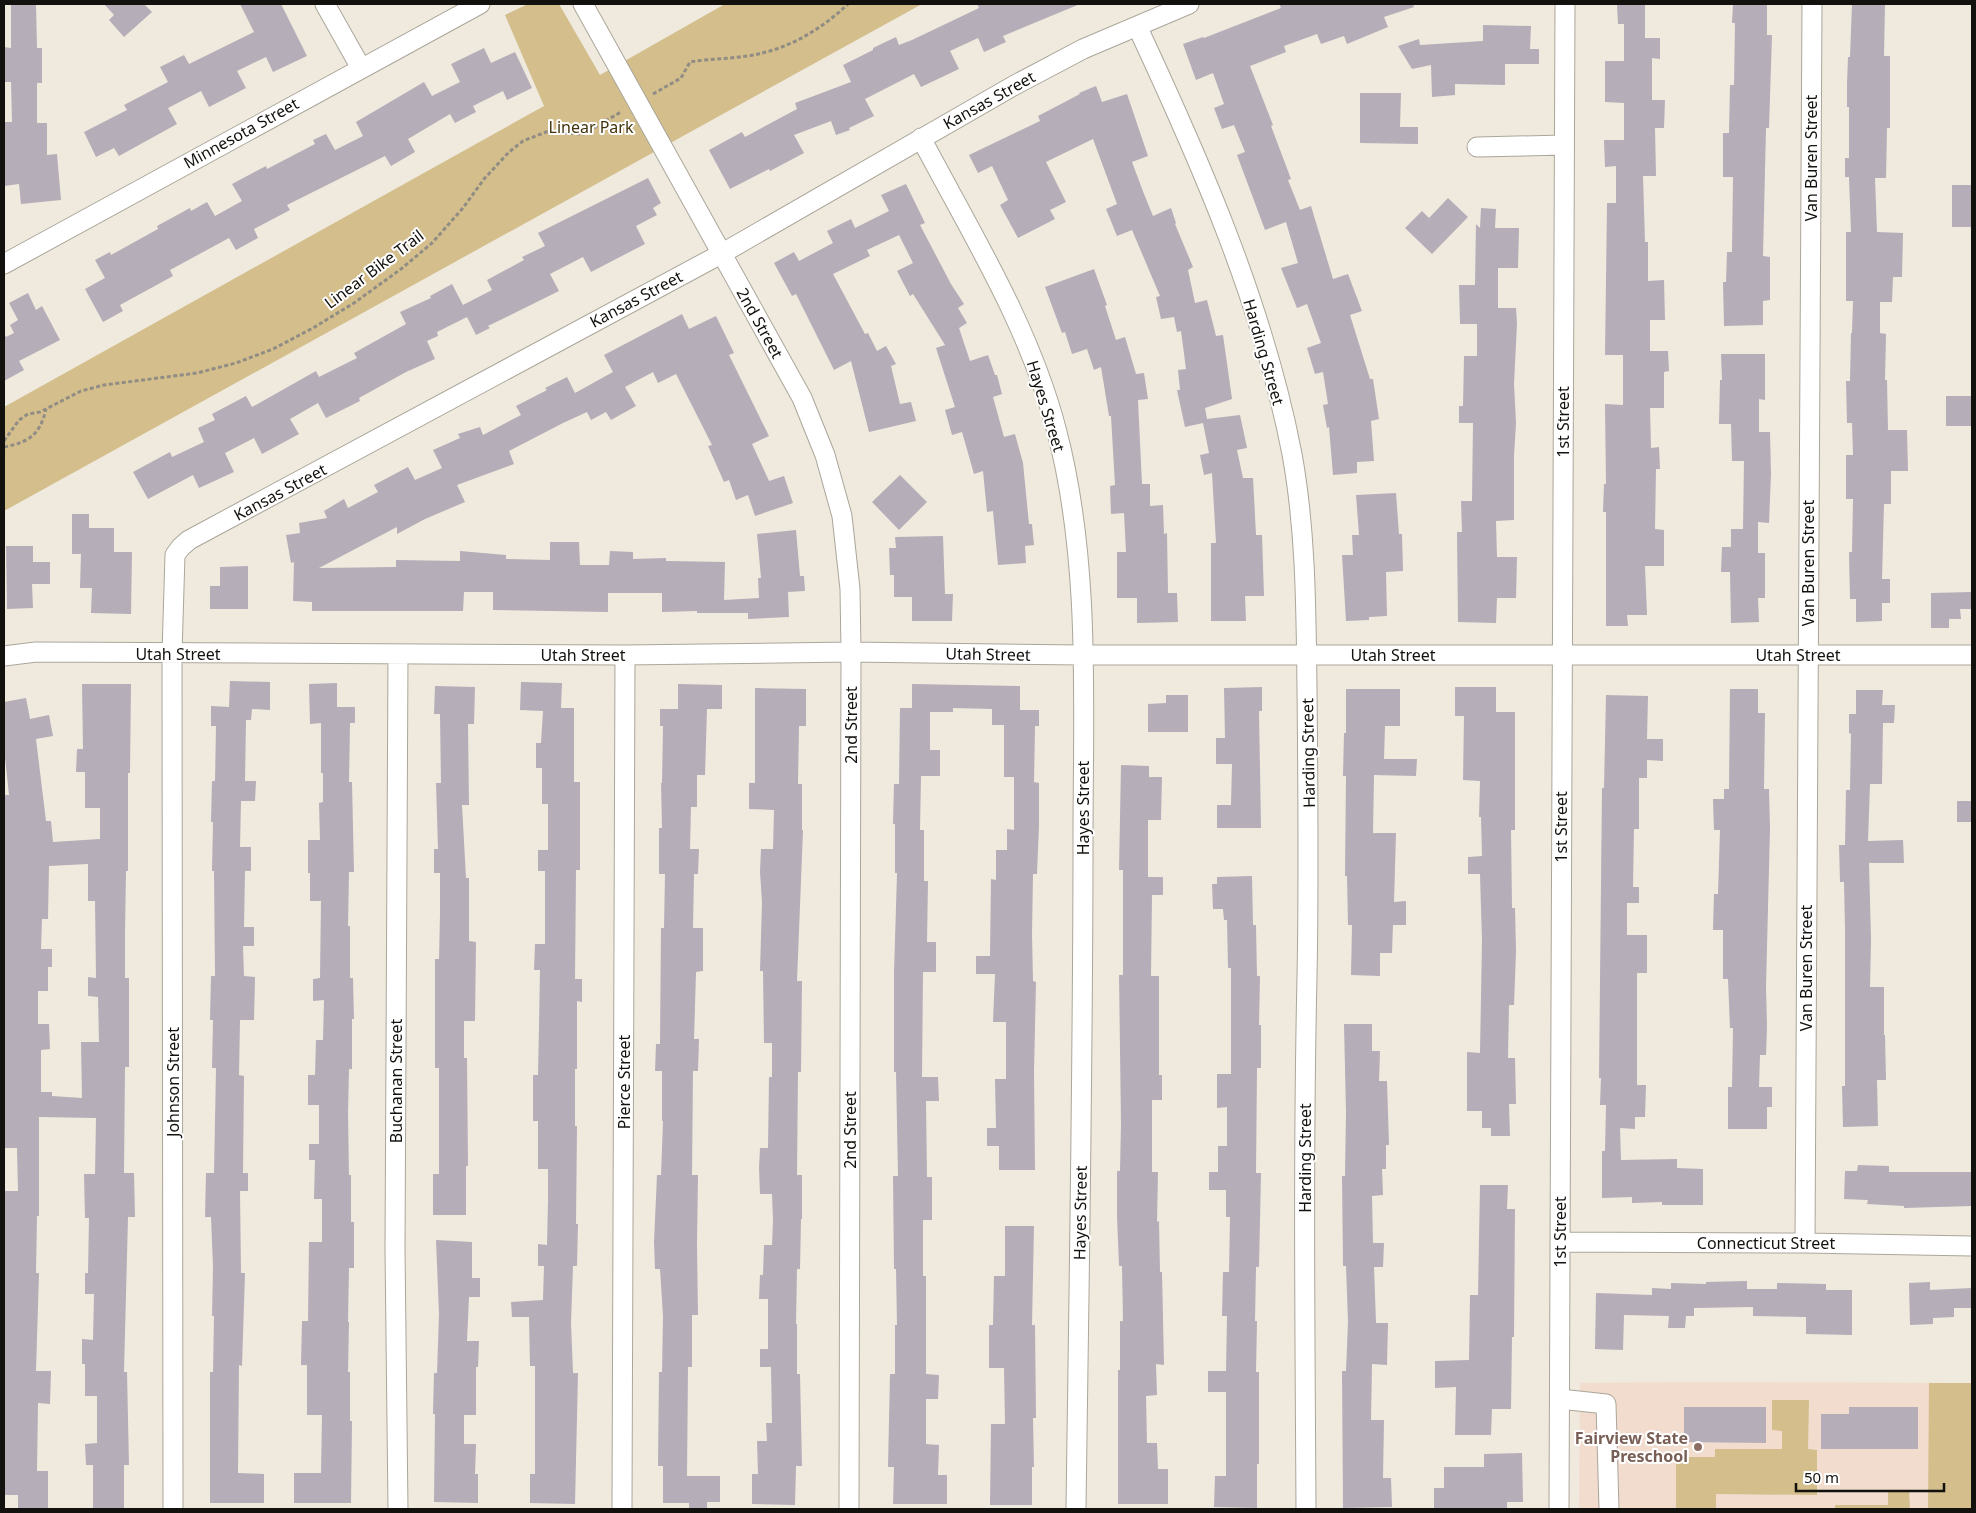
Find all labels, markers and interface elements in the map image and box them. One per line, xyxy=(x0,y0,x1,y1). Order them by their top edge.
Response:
street label: Kansas Street xyxy=(939,66,1039,134)
street label: Minnesota Street xyxy=(180,92,303,174)
street label: Van Buren Street xyxy=(1800,94,1822,221)
park label: Linear Park xyxy=(549,116,634,138)
street label: Linear Bike Trail xyxy=(320,224,428,314)
street label: Kansas Street xyxy=(586,265,686,333)
street label: 2nd Street xyxy=(732,284,789,363)
street label: Harding Street xyxy=(1238,296,1290,408)
street label: Hayes Street xyxy=(1022,358,1070,455)
street label: 1st Street xyxy=(1552,386,1574,458)
street label: Kansas Street xyxy=(230,458,330,526)
street label: Van Buren Street xyxy=(1797,499,1819,626)
street label: Utah Street xyxy=(945,642,1031,666)
street label: Utah Street xyxy=(135,643,221,665)
street label: Utah Street xyxy=(540,644,626,666)
street label: Utah Street xyxy=(1350,644,1436,666)
street label: Utah Street xyxy=(1755,644,1841,666)
street label: 2nd Street xyxy=(840,686,862,764)
street label: Harding Street xyxy=(1296,698,1320,808)
street label: Hayes Street xyxy=(1072,761,1094,855)
street label: 1st Street xyxy=(1550,791,1572,863)
street label: Van Buren Street xyxy=(1795,904,1817,1031)
street label: Buchanan Street xyxy=(385,1019,407,1143)
street label: Johnson Street xyxy=(162,1027,184,1139)
street label: Pierce Street xyxy=(613,1034,635,1129)
street label: 2nd Street xyxy=(839,1091,861,1169)
street label: Harding Street xyxy=(1294,1103,1316,1213)
street label: Hayes Street xyxy=(1068,1165,1092,1260)
street label: 1st Street xyxy=(1549,1196,1571,1268)
street label: Connecticut Street xyxy=(1697,1232,1835,1254)
place label: Fairview State Preschool xyxy=(1575,1427,1688,1467)
marker: Fairview State Preschool xyxy=(1692,1441,1704,1453)
scale bar xyxy=(1796,1460,1944,1492)
text: 50 m xyxy=(1804,1467,1839,1487)

